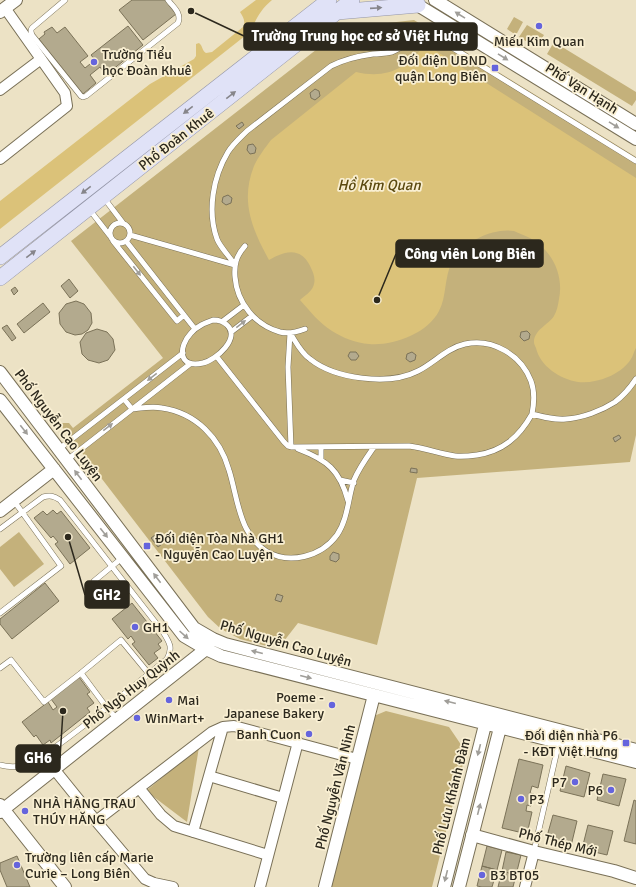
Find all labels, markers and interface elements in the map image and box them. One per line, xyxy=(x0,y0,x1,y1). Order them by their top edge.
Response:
one-way arrow xyxy=(370,5,382,12)
one-way arrow xyxy=(455,11,465,19)
marker: Miếu Kim Quan xyxy=(534,21,544,31)
callout: Trường Trung học cơ sở Việt Hưng xyxy=(244,23,477,50)
text: Trường Trung học cơ sở Việt Hưng xyxy=(252,27,468,45)
place label: Miếu Kim Quan xyxy=(494,33,584,50)
place label: Trường Tiểu học Đoàn Khuê xyxy=(102,46,192,79)
place label: Đối diện UBND quận Long Biên xyxy=(395,52,487,85)
one-way arrow xyxy=(498,53,508,61)
marker: Trường Tiểu học Đoàn Khuê xyxy=(89,57,99,67)
street label: Phố Vạn Hạnh xyxy=(542,59,621,118)
marker: Đối diện UBND quận Long Biên xyxy=(490,63,500,73)
one-way arrow xyxy=(226,91,237,99)
street label: Phố Đoàn Khuê xyxy=(135,105,217,174)
one-way arrow xyxy=(183,106,193,114)
one-way arrow xyxy=(608,122,620,129)
water label: Hồ Kim Quan xyxy=(337,176,421,194)
one-way arrow xyxy=(80,186,91,195)
callout: Công viên Long Biên xyxy=(396,240,543,267)
text: Công viên Long Biên xyxy=(404,245,536,263)
one-way arrow xyxy=(25,250,36,258)
one-way arrow xyxy=(133,266,142,277)
one-way arrow xyxy=(236,320,247,328)
street label: Phố Nguyễn Cao Luyện xyxy=(11,366,106,485)
one-way arrow xyxy=(146,372,157,381)
one-way arrow xyxy=(103,423,114,431)
one-way arrow xyxy=(20,425,28,436)
one-way arrow xyxy=(74,469,82,480)
one-way arrow xyxy=(99,527,108,538)
place label: Đối diện Tòa Nhà GH1 - Nguyễn Cao Luyện xyxy=(155,530,284,563)
marker: Đối diện Tòa Nhà GH1 - Nguyễn Cao Luyện xyxy=(142,541,152,551)
one-way arrow xyxy=(152,573,161,584)
callout: GH2 xyxy=(85,581,129,608)
text: GH2 xyxy=(93,586,121,604)
street label: Phố Nguyễn Cao Luyện xyxy=(218,617,354,670)
place label: GH1 xyxy=(143,619,169,636)
marker: GH1 xyxy=(130,622,140,632)
one-way arrow xyxy=(179,630,189,639)
street label: Phố Ngô Huy Quỳnh xyxy=(79,646,183,733)
one-way arrow xyxy=(251,649,263,655)
one-way arrow xyxy=(299,675,312,681)
place label: Poeme - Japanese Bakery xyxy=(224,689,324,722)
place label: Mai xyxy=(177,692,199,709)
marker: Mai xyxy=(164,695,174,705)
one-way arrow xyxy=(444,699,457,705)
marker: Poeme - Japanese Bakery xyxy=(327,700,337,710)
place label: WinMart+ xyxy=(145,710,205,727)
marker: WinMart+ xyxy=(132,713,142,723)
street label: Phố Nguyễn Văn Ninh xyxy=(312,723,359,852)
place label: Banh Cuon xyxy=(236,726,301,743)
place label: Đối diện nhà P6 - KĐT Việt Hưng xyxy=(524,727,618,760)
marker: Banh Cuon xyxy=(304,729,314,739)
street label: Phố Lưu Khánh Đàm xyxy=(429,736,474,857)
marker: Đối diện nhà P6 - KĐT Việt Hưng xyxy=(621,738,631,748)
one-way arrow xyxy=(475,744,481,756)
callout: GH6 xyxy=(16,745,60,772)
text: GH6 xyxy=(24,749,52,767)
place label: P7 xyxy=(551,774,567,791)
marker: P7 xyxy=(570,777,580,787)
place label: P6 xyxy=(587,782,603,799)
marker: P6 xyxy=(606,785,616,795)
place label: P3 xyxy=(529,791,545,808)
marker: P3 xyxy=(516,794,526,804)
place label: NHÀ HÀNG TRAU THÚY HĂNG xyxy=(33,795,136,828)
one-way arrow xyxy=(477,802,483,815)
marker: NHÀ HÀNG TRAU THÚY HĂNG xyxy=(20,806,30,816)
street label: Phố Thép Mới xyxy=(517,825,599,860)
place label: Trường liên cấp Marie Curie – Long Biên xyxy=(25,849,154,882)
marker: Trường liên cấp Marie Curie – Long Biên xyxy=(12,860,22,870)
place label: B3 BT05 xyxy=(490,867,539,884)
one-way arrow xyxy=(443,870,449,882)
marker: B3 BT05 xyxy=(477,870,487,880)

